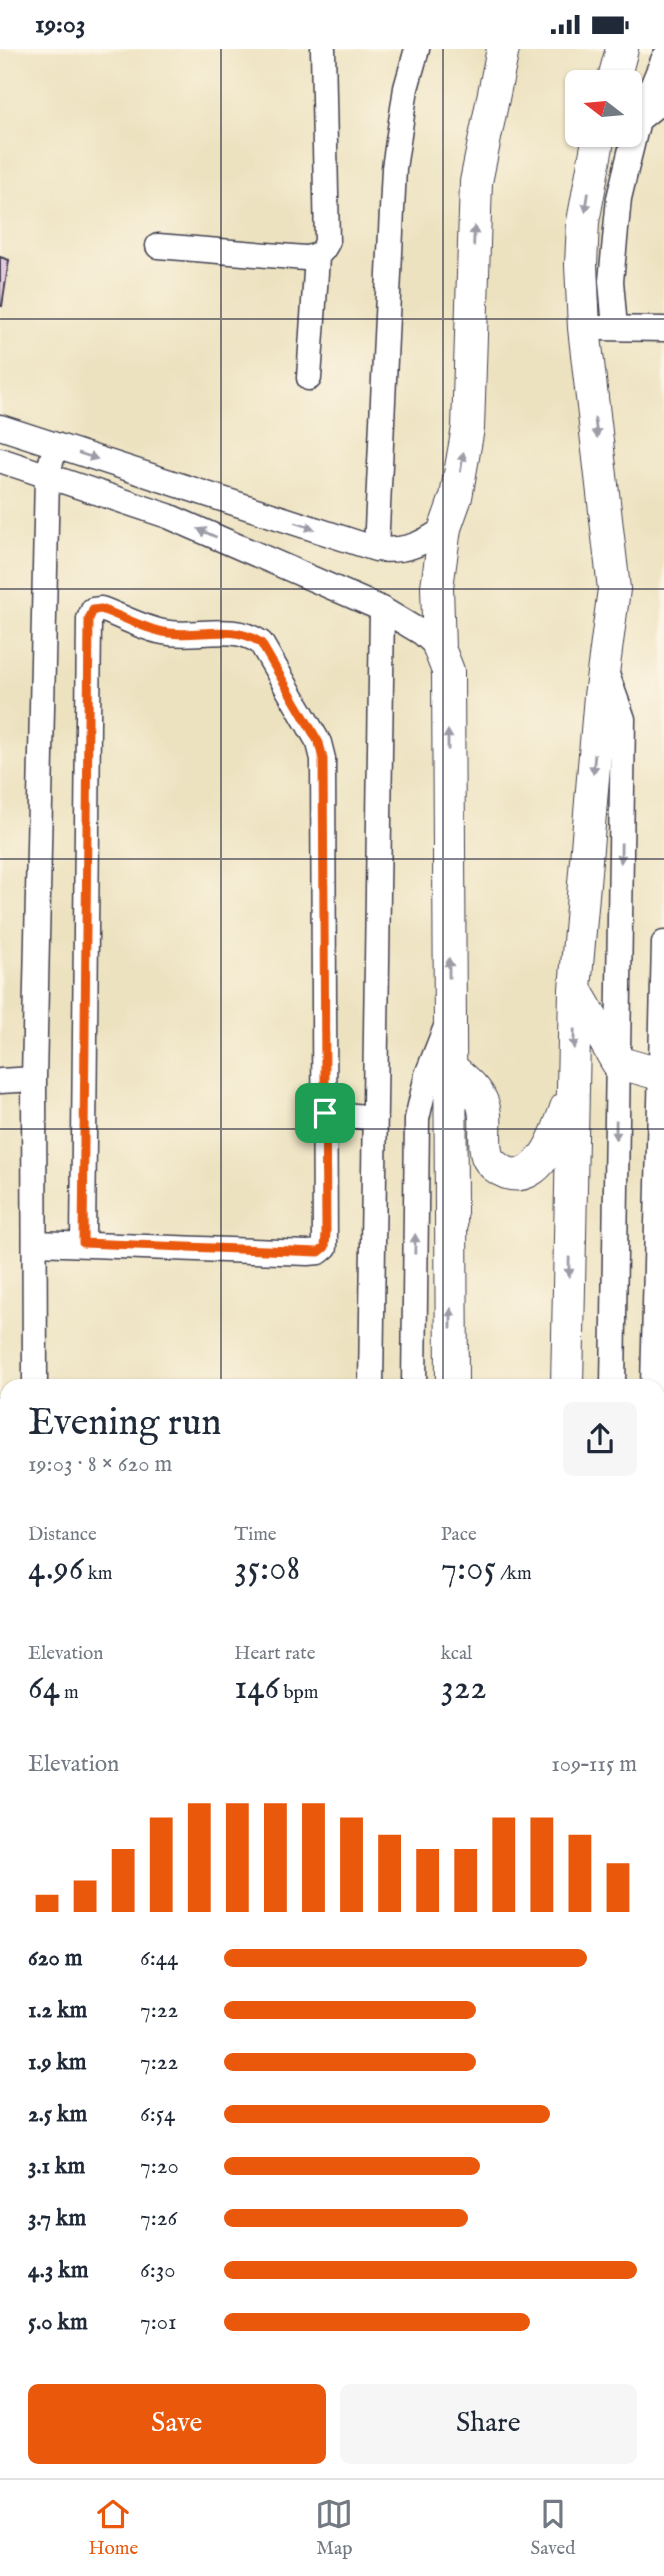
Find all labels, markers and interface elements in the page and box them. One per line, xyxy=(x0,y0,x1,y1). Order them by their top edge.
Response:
text: 19:03 xyxy=(35,8,85,41)
north arrow xyxy=(565,70,642,147)
map controls xyxy=(565,70,642,147)
one-way arrow xyxy=(581,191,592,213)
one-way arrow xyxy=(469,224,480,246)
one-way arrow xyxy=(590,417,601,439)
one-way arrow xyxy=(78,451,99,462)
one-way arrow xyxy=(457,451,468,473)
one-way arrow xyxy=(294,521,315,532)
one-way arrow xyxy=(197,527,218,538)
one-way arrow xyxy=(442,729,454,751)
one-way arrow xyxy=(589,753,600,775)
one-way arrow xyxy=(615,842,627,864)
one-way arrow xyxy=(443,957,455,979)
one-way arrow xyxy=(568,1028,580,1050)
pin xyxy=(295,1083,355,1143)
icon: arrive xyxy=(306,1094,344,1132)
one-way arrow xyxy=(611,1119,622,1141)
one-way arrow xyxy=(410,1233,421,1255)
one-way arrow xyxy=(564,1256,575,1278)
one-way arrow xyxy=(445,1307,457,1329)
text: Evening run xyxy=(28,1400,222,1448)
button: share xyxy=(563,1402,637,1476)
text: 19:03 · 8 × 620 m xyxy=(28,1450,172,1479)
text: Distance xyxy=(28,1523,97,1547)
text: Time xyxy=(234,1523,277,1547)
text: Pace xyxy=(441,1523,477,1547)
text: 4.96 xyxy=(28,1547,84,1592)
text: 35:08 xyxy=(234,1547,300,1592)
text: 7:05 xyxy=(441,1547,496,1592)
text: km xyxy=(84,1562,113,1586)
text: /km xyxy=(496,1562,532,1586)
text: Elevation xyxy=(28,1642,103,1666)
text: Heart rate xyxy=(234,1642,315,1666)
text: kcal xyxy=(441,1642,472,1666)
text: 64 xyxy=(28,1666,60,1711)
text: 146 xyxy=(234,1666,279,1711)
text: 322 xyxy=(441,1666,487,1711)
text: m xyxy=(60,1681,79,1705)
text: bpm xyxy=(279,1681,319,1705)
text: Elevation xyxy=(28,1750,119,1779)
text: 109–115 m xyxy=(551,1750,637,1779)
text: 620 m xyxy=(28,1944,83,1973)
text: 6:44 xyxy=(140,1944,178,1973)
text: 1.2 km xyxy=(28,1996,87,2025)
text: 7:22 xyxy=(140,1996,178,2025)
text: 1.9 km xyxy=(28,2048,87,2077)
text: 7:22 xyxy=(140,2048,178,2077)
text: 2.5 km xyxy=(28,2100,87,2129)
text: 6:54 xyxy=(140,2100,175,2129)
text: 3.1 km xyxy=(28,2152,85,2181)
text: 7:20 xyxy=(140,2152,179,2181)
text: 3.7 km xyxy=(28,2204,86,2233)
text: 7:26 xyxy=(140,2204,177,2233)
text: 4.3 km xyxy=(28,2256,88,2285)
text: 6:30 xyxy=(140,2256,176,2285)
text: 5.0 km xyxy=(28,2308,88,2337)
text: 7:01 xyxy=(140,2308,177,2337)
button: Save xyxy=(28,2384,326,2464)
button: Share xyxy=(340,2384,637,2464)
tab: Home xyxy=(89,2495,138,2561)
tab: Map xyxy=(315,2495,353,2561)
tab: Saved xyxy=(530,2495,575,2561)

